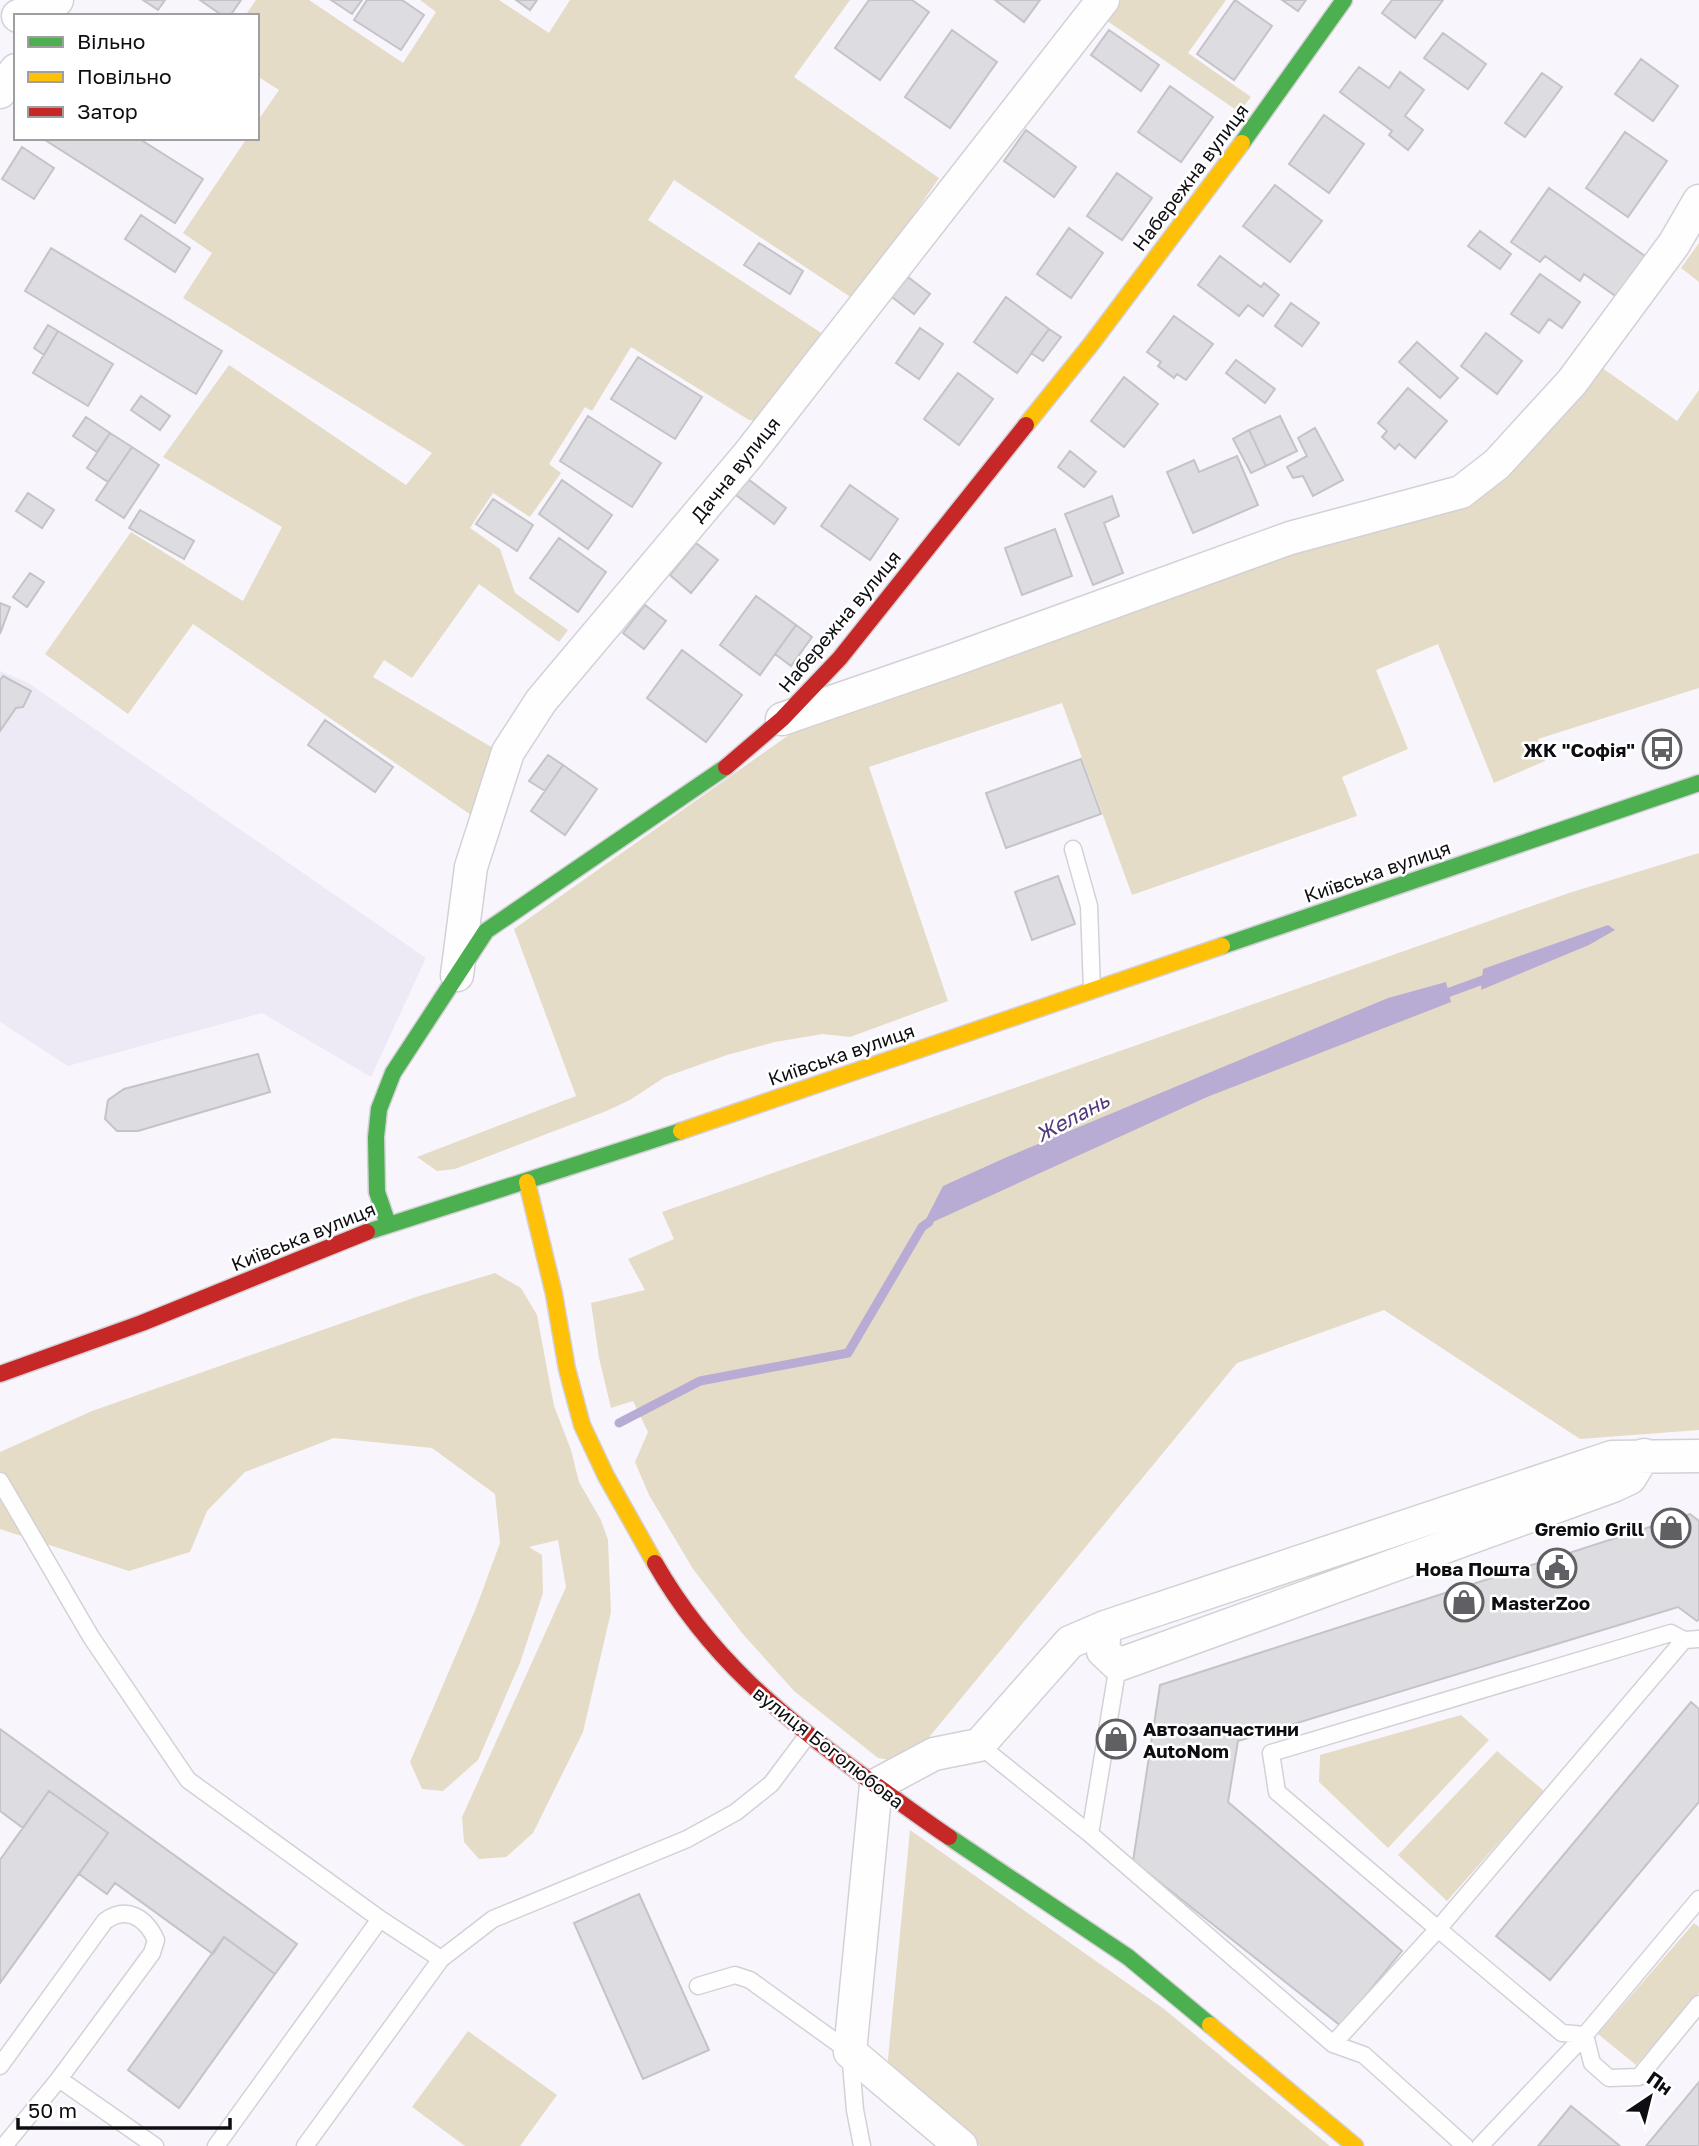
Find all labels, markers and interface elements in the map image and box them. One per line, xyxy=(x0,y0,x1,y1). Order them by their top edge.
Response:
legend xyxy=(14,14,259,140)
text: Вільно xyxy=(77,28,145,54)
text: Повільно xyxy=(77,63,172,89)
text: Затор xyxy=(77,98,138,124)
street label: Набережна вулиця xyxy=(1127,99,1253,255)
street label: Дачна вулиця xyxy=(686,412,784,526)
street label: Набережна вулиця xyxy=(773,545,905,697)
bus stop icon: ЖК "Софія" xyxy=(1641,728,1683,770)
place label: ЖК "Софія" xyxy=(1524,738,1635,761)
street label: Київська вулиця xyxy=(1301,835,1453,907)
street label: Київська вулиця xyxy=(765,1018,917,1090)
water label: Желань xyxy=(1031,1086,1114,1147)
street label: Київська вулиця xyxy=(228,1197,378,1275)
shop icon: Gremio Grill xyxy=(1650,1507,1692,1549)
place label: Gremio Grill xyxy=(1534,1517,1644,1540)
public building icon: Нова Пошта xyxy=(1536,1547,1578,1589)
place label: Нова Пошта xyxy=(1415,1557,1530,1580)
shop icon: MasterZoo xyxy=(1443,1581,1485,1623)
place label: MasterZoo xyxy=(1491,1591,1590,1614)
street label: вулиця Боголюбова xyxy=(749,1681,909,1813)
place label: Автозапчастини AutoNom xyxy=(1143,1717,1299,1762)
shop icon: Автозапчастини AutoNom xyxy=(1095,1718,1137,1760)
north arrow xyxy=(1615,2062,1685,2132)
text: Пн xyxy=(1643,2066,1677,2099)
scale bar xyxy=(18,2086,229,2130)
text: 50 m xyxy=(28,2097,77,2123)

